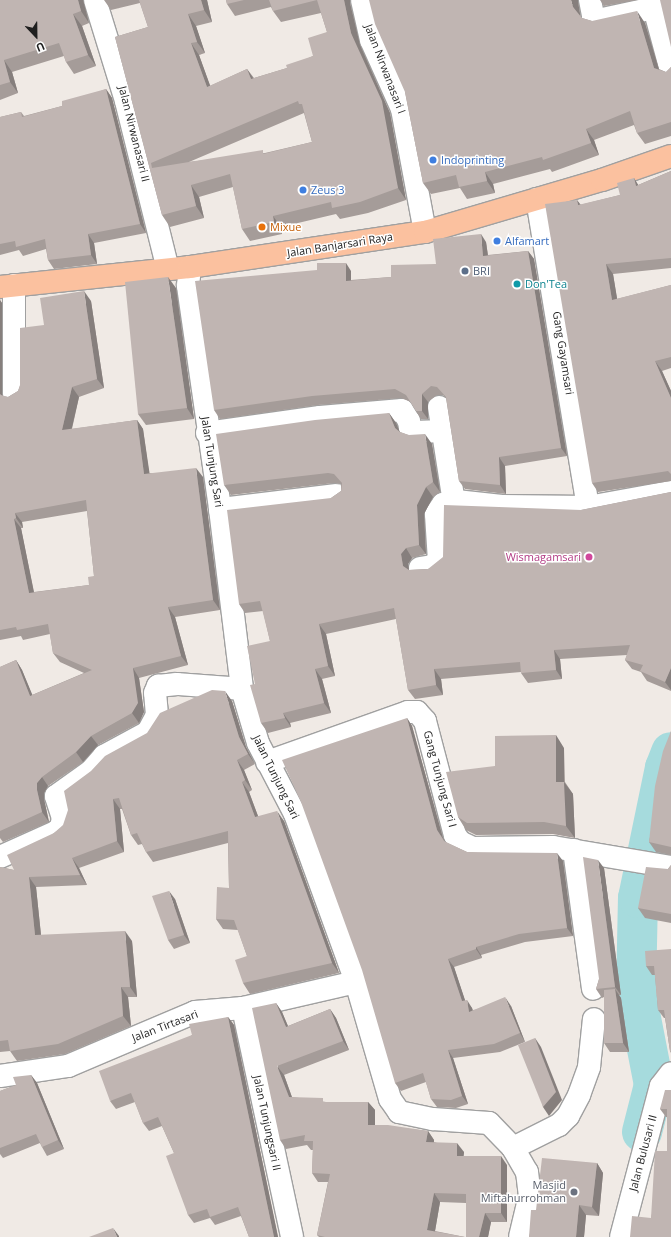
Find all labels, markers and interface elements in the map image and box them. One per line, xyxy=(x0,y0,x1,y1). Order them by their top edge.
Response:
north arrow xyxy=(16,16,56,56)
street label: Jalan Nirwanasari I xyxy=(362,22,408,116)
text: U xyxy=(34,39,47,56)
street label: Jalan Nirwanasari II xyxy=(116,85,152,183)
place label: Indoprinting xyxy=(441,153,504,167)
marker: Indoprinting xyxy=(428,155,438,165)
place label: Zeus 3 xyxy=(311,183,345,197)
marker: Zeus 3 xyxy=(298,185,308,195)
place label: Mixue xyxy=(270,220,301,234)
marker: Mixue xyxy=(257,222,267,232)
street label: Jalan Banjarsari Raya xyxy=(286,230,394,260)
place label: Alfamart xyxy=(505,234,549,248)
marker: Alfamart xyxy=(492,236,502,246)
place label: BRI xyxy=(473,264,490,278)
marker: BRI xyxy=(460,266,470,276)
place label: Don'Tea xyxy=(525,277,567,291)
marker: Don'Tea xyxy=(512,279,522,289)
street label: Gang Gayamsari xyxy=(550,310,576,396)
street label: Jalan Tunjung Sari xyxy=(198,416,226,508)
place label: Wismagamsari xyxy=(506,550,581,564)
marker: Wismagamsari xyxy=(584,552,594,562)
street label: Gang Tunjung Sari I xyxy=(421,729,459,829)
street label: Jalan Tunjung Sari xyxy=(250,733,302,821)
street label: Jalan Tirtasari xyxy=(130,1007,200,1045)
street label: Jalan Tunjungsari II xyxy=(250,1074,284,1172)
street label: Jalan Bulusari II xyxy=(626,1113,660,1193)
place label: Masjid Miftahurrohman xyxy=(481,1179,566,1205)
marker: Masjid Miftahurrohman xyxy=(569,1187,579,1197)

